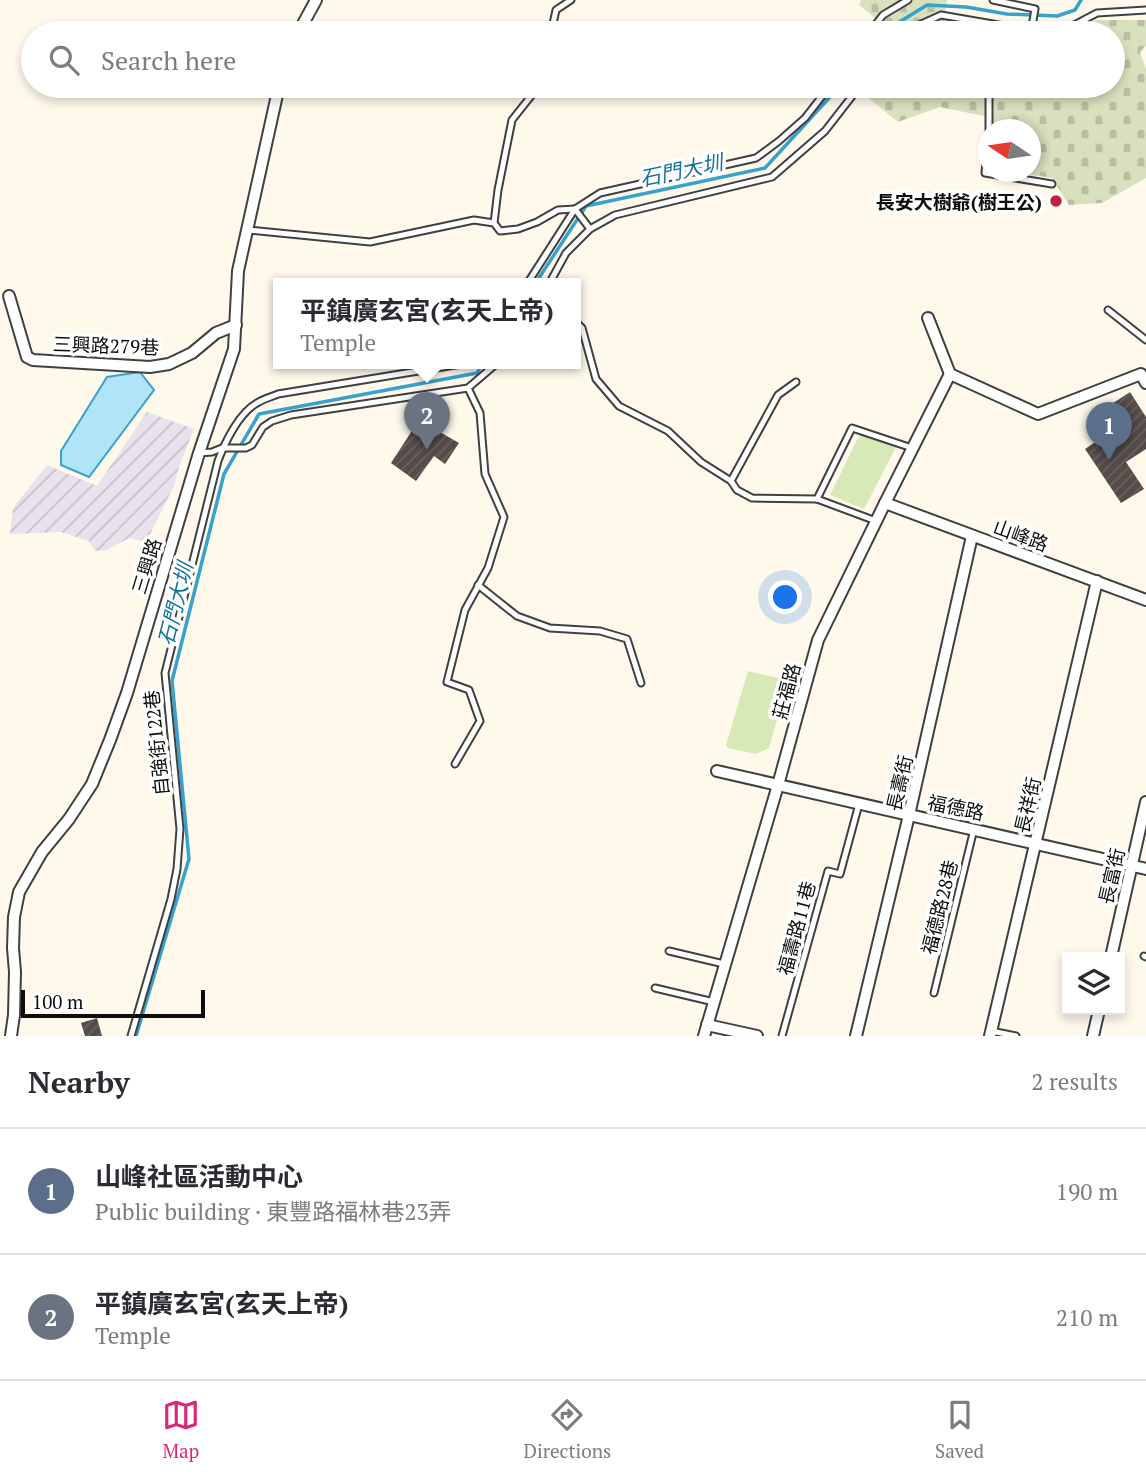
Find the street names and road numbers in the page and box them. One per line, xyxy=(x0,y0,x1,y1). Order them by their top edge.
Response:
street label: 三興路279巷 xyxy=(52,331,160,359)
street label: 山峰路 xyxy=(990,514,1052,556)
street label: 三興路 xyxy=(126,535,166,597)
street label: 莊福路 xyxy=(767,660,805,722)
street label: 自強街122巷 xyxy=(138,689,174,797)
street label: 長壽街 xyxy=(880,752,918,814)
street label: 長祥街 xyxy=(1008,774,1046,836)
street label: 福德路 xyxy=(926,789,986,825)
street label: 長富街 xyxy=(1092,845,1130,907)
street label: 福德路28巷 xyxy=(915,857,963,957)
street label: 福壽路11巷 xyxy=(771,878,821,978)

